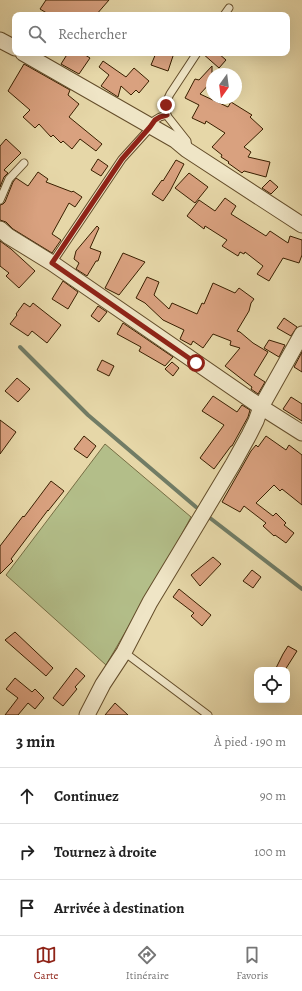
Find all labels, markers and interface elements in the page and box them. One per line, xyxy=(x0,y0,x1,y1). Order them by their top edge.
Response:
search box xyxy=(12,12,290,56)
icon: search xyxy=(26,23,48,45)
text: Rechercher xyxy=(58,24,127,44)
north arrow xyxy=(206,68,242,104)
route end xyxy=(157,96,175,114)
route start xyxy=(187,354,205,372)
map controls xyxy=(254,667,290,703)
button: locate xyxy=(254,667,290,703)
text: 3 min xyxy=(16,730,55,753)
text: À pied · 190 m xyxy=(214,733,286,750)
icon: ahead xyxy=(16,785,38,807)
text: Continuez xyxy=(54,786,119,806)
text: 90 m xyxy=(260,787,286,804)
icon: right xyxy=(16,841,38,863)
text: Tournez à droite xyxy=(54,842,157,862)
text: 100 m xyxy=(254,843,286,860)
icon: arrive xyxy=(16,897,38,919)
text: Arrivée à destination xyxy=(54,898,185,918)
tab: Carte xyxy=(34,944,58,983)
tab: Itinéraire xyxy=(126,944,169,983)
tab: Favoris xyxy=(236,944,268,983)

